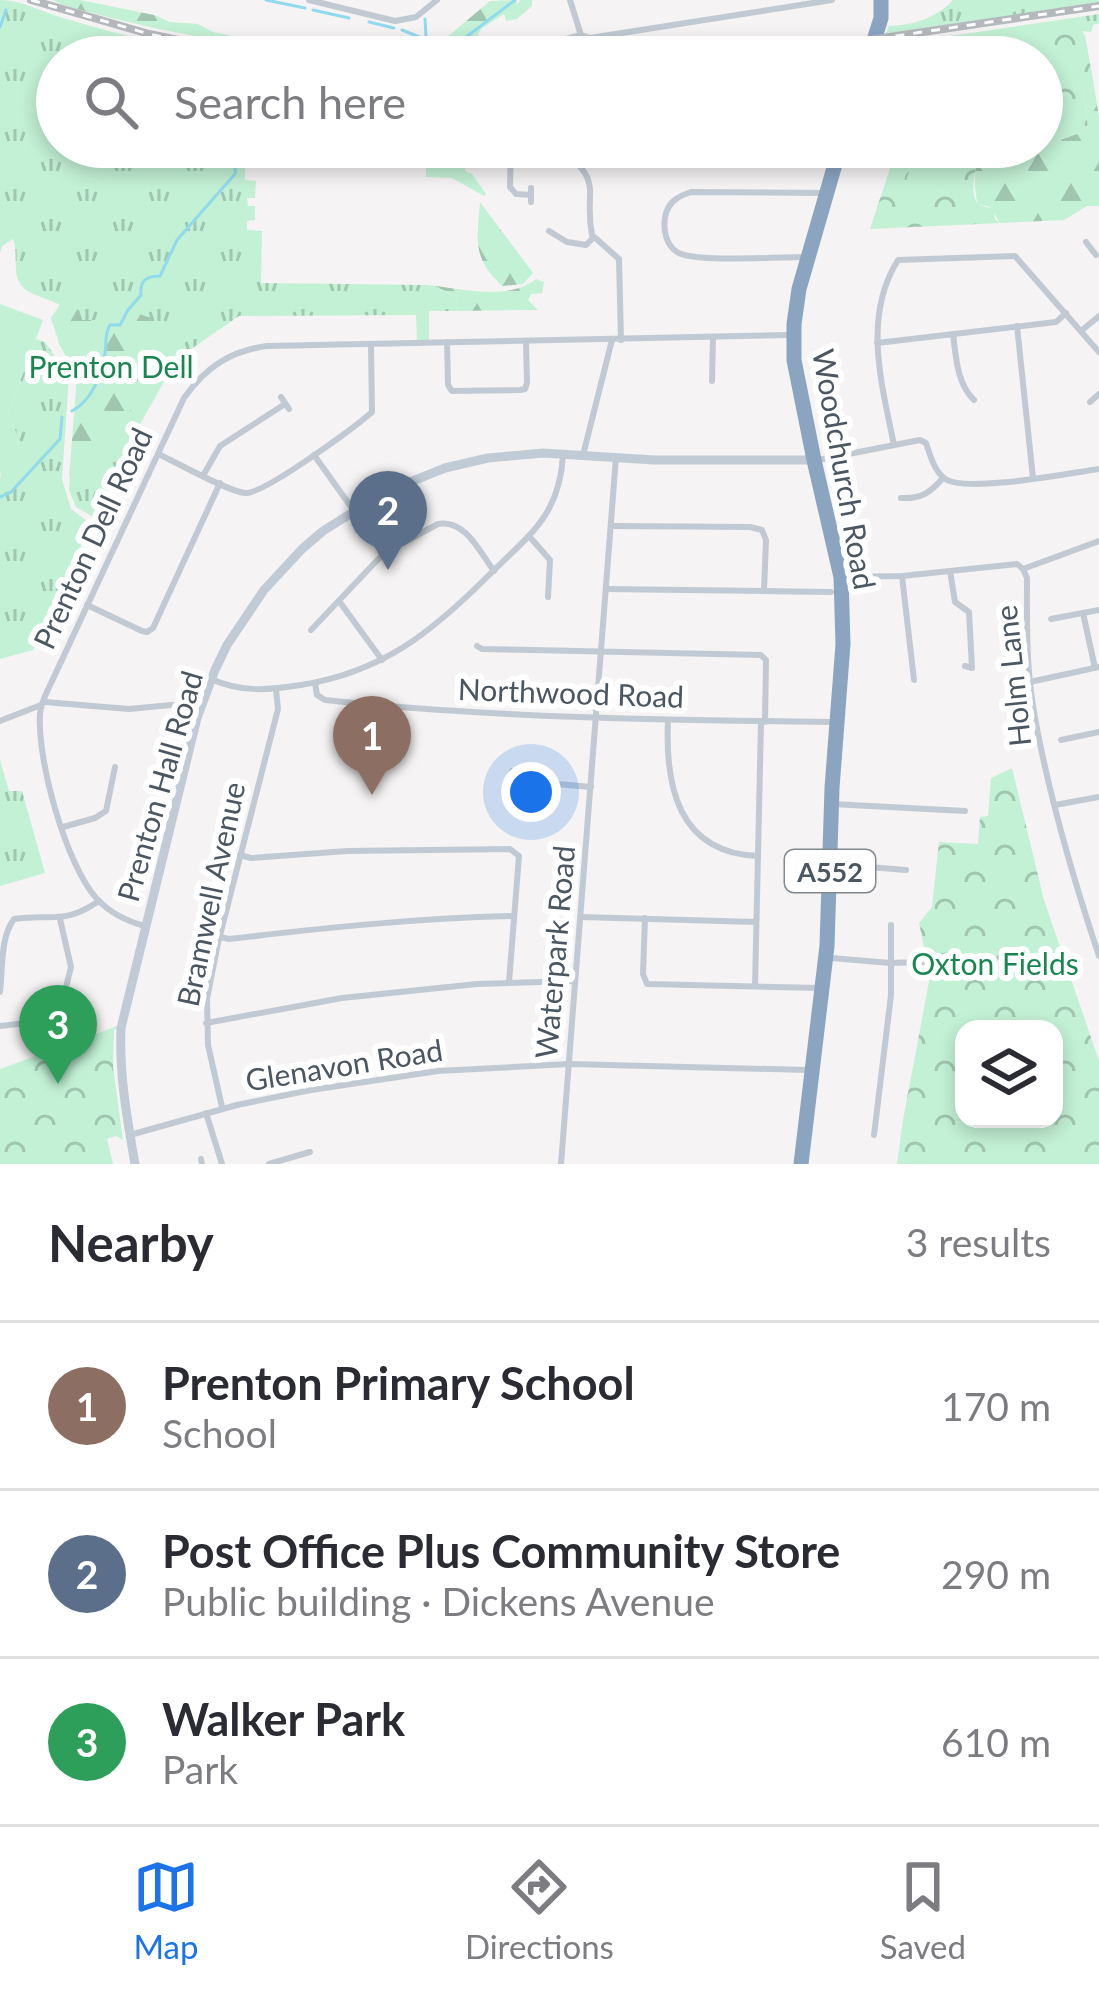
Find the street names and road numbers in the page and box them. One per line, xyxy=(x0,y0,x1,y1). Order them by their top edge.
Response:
street label: Woodchurch Road xyxy=(806,346,884,592)
street label: Prenton Dell Road xyxy=(25,422,159,654)
street label: Holm Lane xyxy=(987,604,1037,748)
street label: Prenton Hall Road xyxy=(109,667,209,905)
street label: Northwood Road xyxy=(457,670,685,714)
street label: Bramwell Avenue xyxy=(169,778,251,1010)
street label: Waterpark Road xyxy=(527,844,581,1060)
road number: A552 xyxy=(785,850,875,892)
street label: Glenavon Road xyxy=(243,1031,445,1097)

